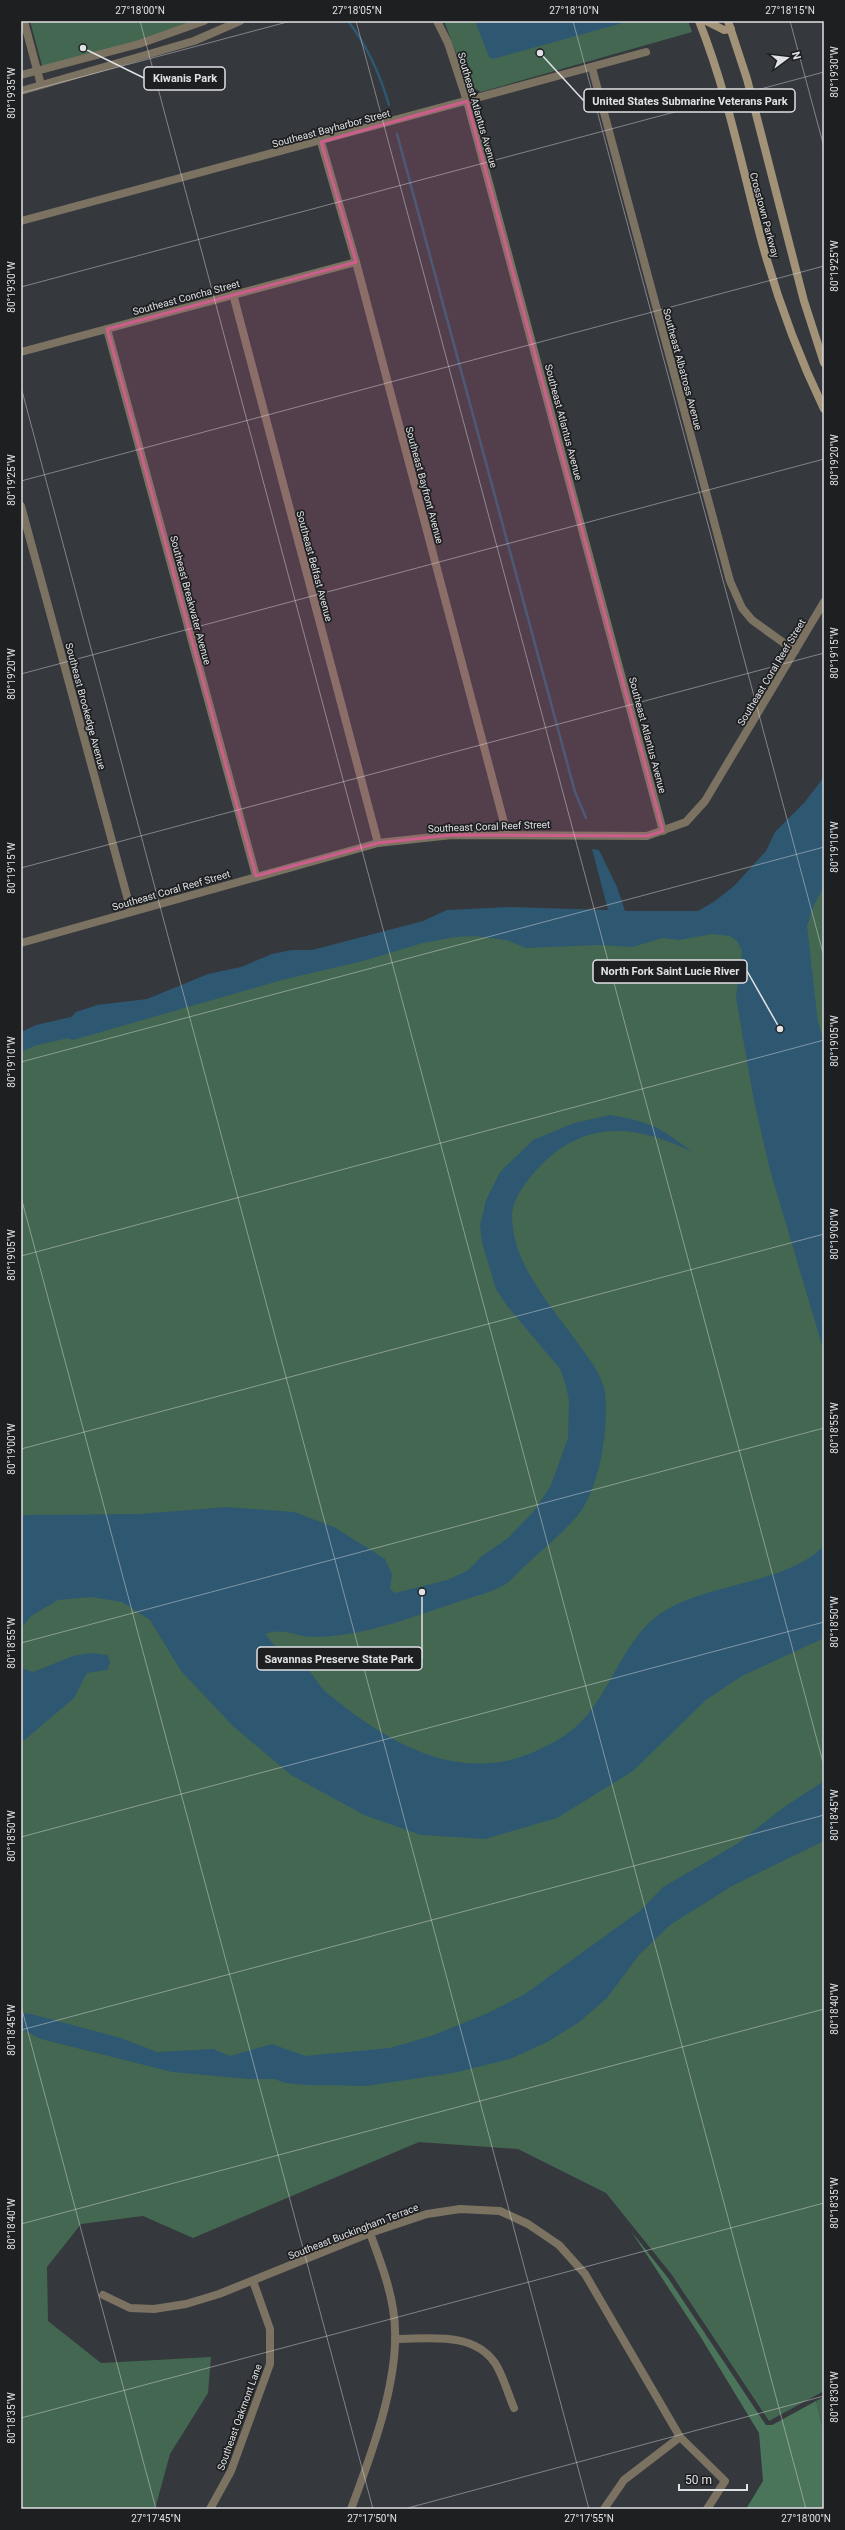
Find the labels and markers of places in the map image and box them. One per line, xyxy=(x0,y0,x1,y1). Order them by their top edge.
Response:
callout: Kiwanis Park xyxy=(144,67,225,90)
callout: United States Submarine Veterans Park xyxy=(584,89,795,112)
callout: North Fork Saint Lucie River xyxy=(593,960,747,983)
callout: Savannas Preserve State Park xyxy=(257,1647,422,1670)

